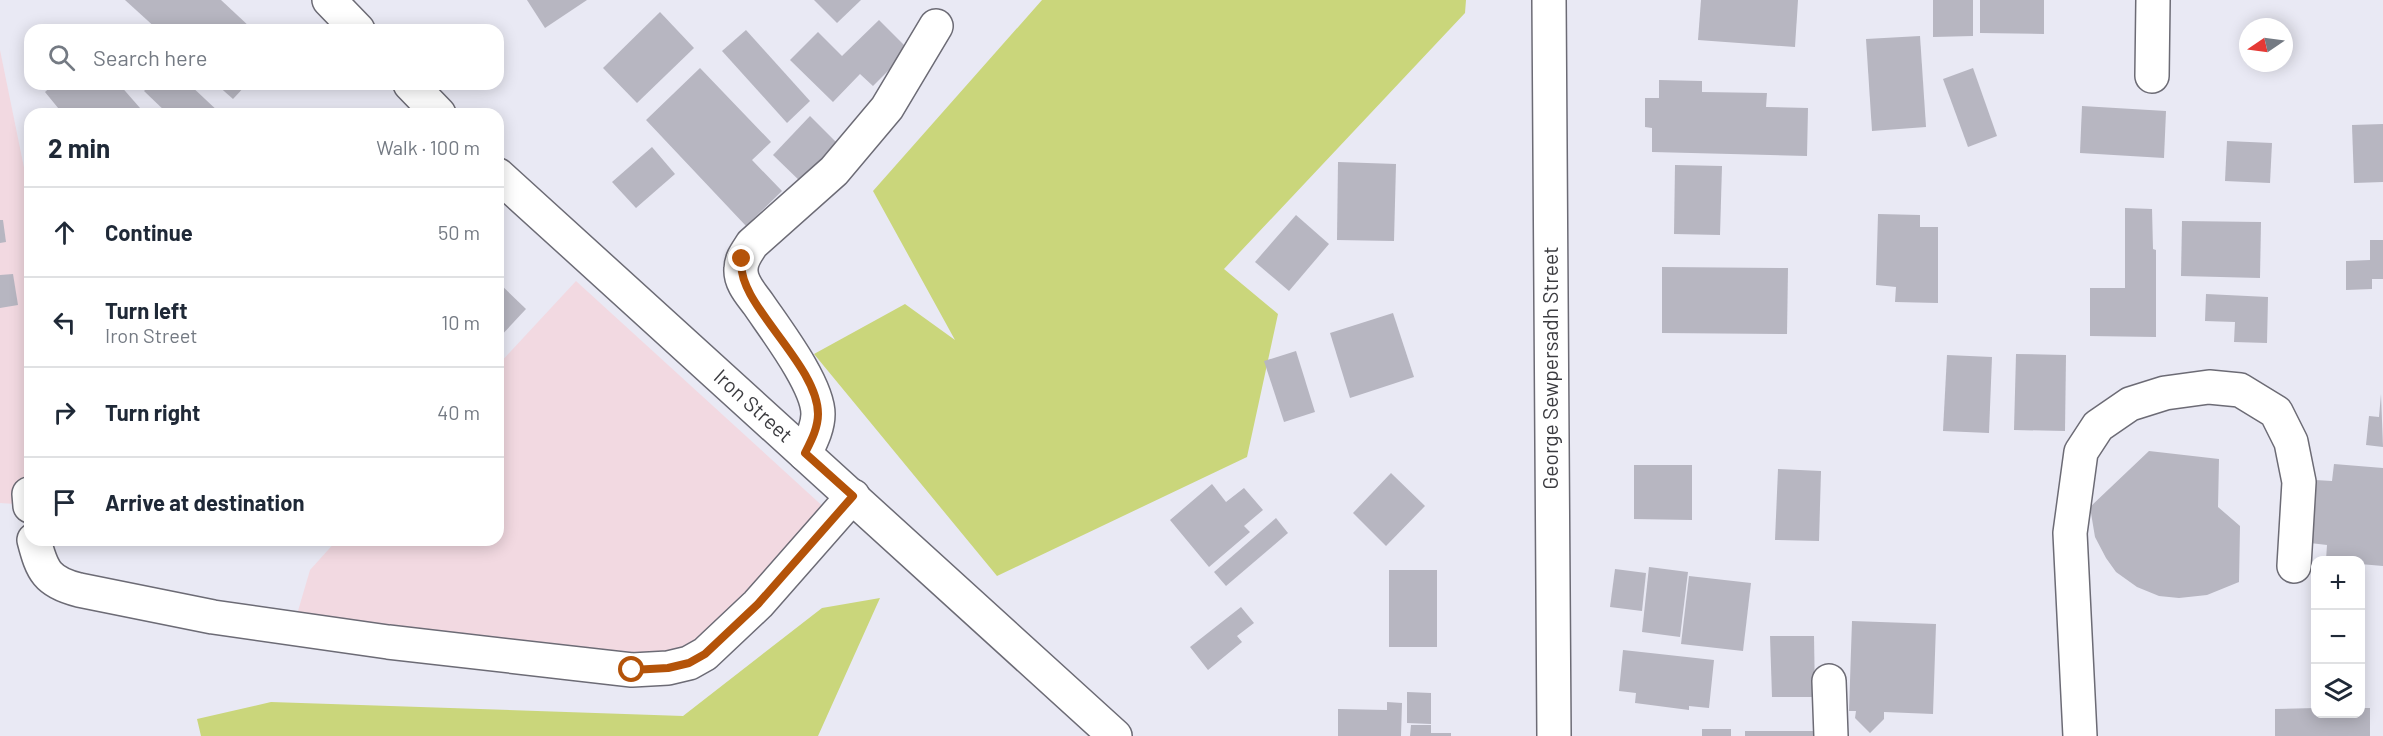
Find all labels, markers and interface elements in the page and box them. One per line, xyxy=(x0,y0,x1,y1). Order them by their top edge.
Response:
north arrow xyxy=(2239,18,2293,72)
search box xyxy=(24,24,504,90)
icon: search xyxy=(45,41,78,74)
text: Search here xyxy=(93,44,207,70)
text: 2 min xyxy=(48,132,110,163)
text: Walk · 100 m xyxy=(376,135,480,159)
icon: ahead xyxy=(48,216,81,249)
text: Continue xyxy=(105,219,193,245)
text: 50 m xyxy=(438,220,480,244)
route end xyxy=(728,245,754,271)
street label: George Sewpersadh Street xyxy=(1537,246,1562,490)
text: Turn left xyxy=(105,297,188,323)
icon: left xyxy=(48,306,81,339)
text: 10 m xyxy=(441,310,480,334)
text: Iron Street xyxy=(105,323,198,347)
street label: Iron Street xyxy=(709,363,799,447)
icon: right xyxy=(48,396,81,429)
text: Turn right xyxy=(105,399,200,425)
text: 40 m xyxy=(437,400,480,424)
icon: arrive xyxy=(48,486,81,519)
text: Arrive at destination xyxy=(105,489,304,515)
map controls xyxy=(2311,556,2365,718)
button: + xyxy=(2311,556,2365,610)
button: − xyxy=(2311,610,2365,664)
route start xyxy=(618,656,644,682)
button: layers xyxy=(2311,664,2365,718)

